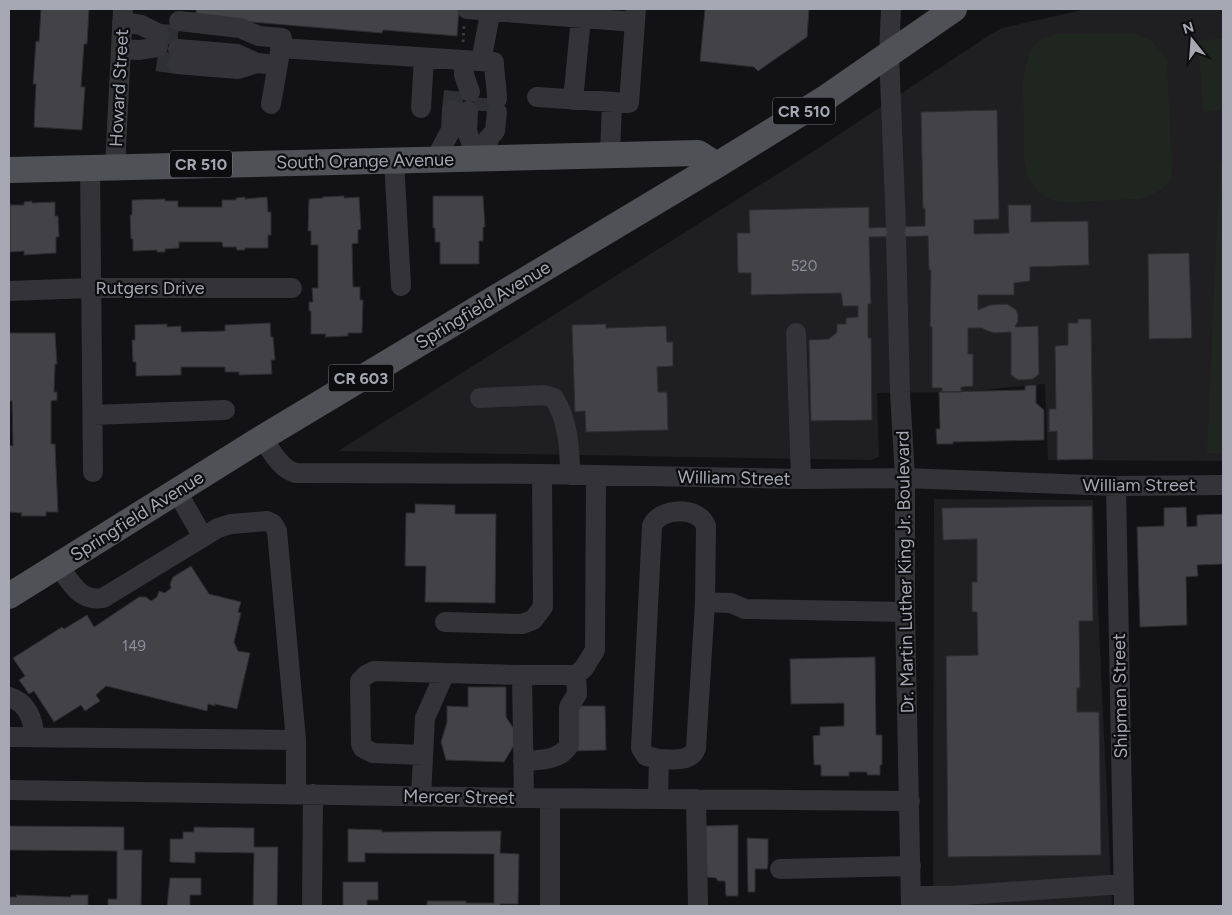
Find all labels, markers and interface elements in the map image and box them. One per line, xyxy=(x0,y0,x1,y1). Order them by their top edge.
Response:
north arrow xyxy=(1167,15,1217,65)
text: N xyxy=(1181,18,1196,38)
street label: Howard Street xyxy=(105,28,133,148)
road number: CR 510 xyxy=(773,98,835,124)
street label: South Orange Avenue xyxy=(276,148,454,174)
road number: CR 510 xyxy=(170,150,232,178)
street label: Springfield Avenue xyxy=(412,256,554,354)
house number: 520 xyxy=(791,257,817,275)
street label: Rutgers Drive xyxy=(95,277,205,299)
road number: CR 603 xyxy=(328,364,394,392)
street label: Dr. Martin Luther King Jr. Boulevard xyxy=(892,430,918,714)
street label: Springfield Avenue xyxy=(66,466,208,566)
street label: William Street xyxy=(677,466,791,490)
street label: William Street xyxy=(1083,474,1196,496)
street label: Shipman Street xyxy=(1108,633,1132,759)
house number: 149 xyxy=(122,637,146,655)
street label: Mercer Street xyxy=(403,785,515,809)

